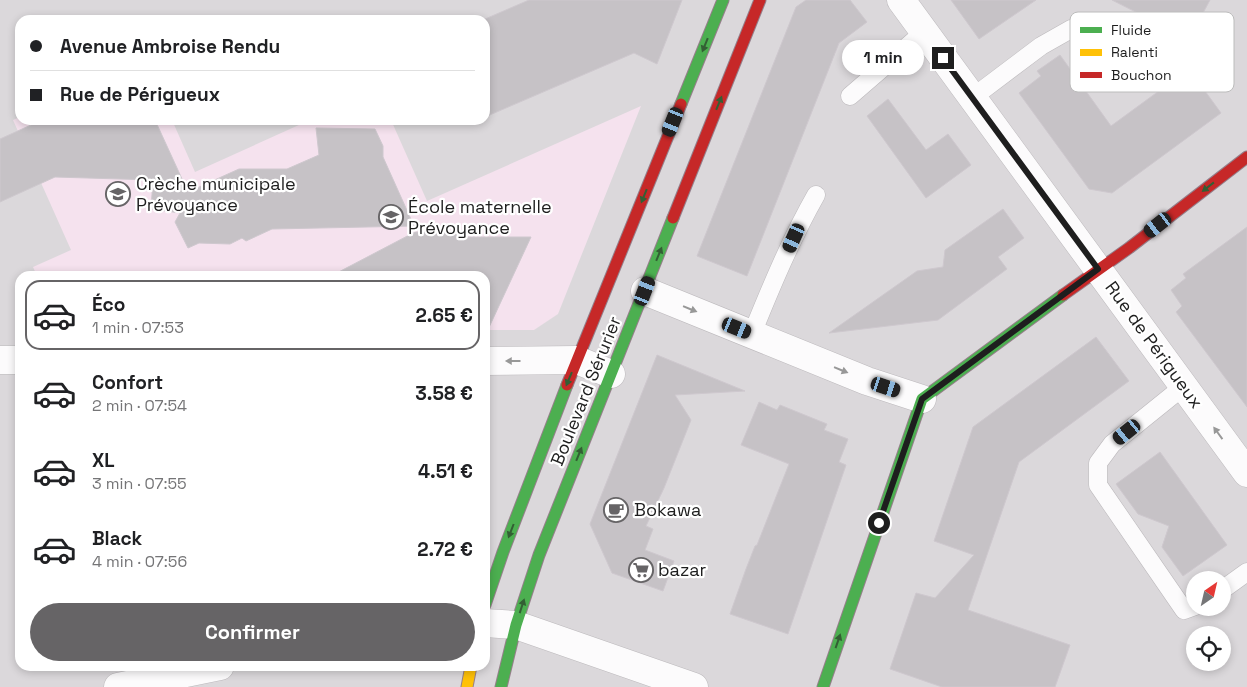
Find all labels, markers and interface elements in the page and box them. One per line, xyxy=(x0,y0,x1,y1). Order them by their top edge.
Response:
legend xyxy=(1070,12,1234,92)
text: Fluide xyxy=(1111,21,1151,39)
text: Avenue Ambroise Rendu xyxy=(60,34,280,59)
one-way arrow xyxy=(700,38,708,52)
callout: 1 min xyxy=(843,40,926,76)
text: Ralenti xyxy=(1111,43,1158,61)
text: 1 min xyxy=(863,47,903,68)
route end xyxy=(932,47,954,69)
text: Bouchon xyxy=(1111,66,1172,84)
text: Rue de Périgueux xyxy=(60,82,220,107)
one-way arrow xyxy=(716,96,723,111)
car xyxy=(660,105,685,139)
place label: Crèche municipale Prévoyance xyxy=(136,172,296,216)
school or university icon: Crèche municipale Prévoyance xyxy=(105,181,131,207)
one-way arrow xyxy=(1202,181,1215,192)
one-way arrow xyxy=(639,189,647,203)
place label: École maternelle Prévoyance xyxy=(408,195,552,239)
school or university icon: École maternelle Prévoyance xyxy=(378,204,404,230)
car xyxy=(1141,210,1174,240)
car xyxy=(781,221,806,255)
one-way arrow xyxy=(656,247,664,262)
car xyxy=(632,274,657,308)
street label: Rue de Périgueux xyxy=(1100,277,1208,413)
text: Éco xyxy=(92,292,125,317)
icon: car xyxy=(32,293,77,338)
text: 2.65 € xyxy=(415,303,473,328)
one-way arrow xyxy=(683,306,697,314)
street label: Boulevard Sérurier xyxy=(545,312,626,469)
car xyxy=(720,315,753,341)
text: 1 min · 07:53 xyxy=(92,317,184,338)
one-way arrow xyxy=(505,357,521,365)
one-way arrow xyxy=(834,366,849,374)
text: Confort xyxy=(92,370,163,395)
icon: car xyxy=(32,371,77,416)
one-way arrow xyxy=(565,372,573,386)
car xyxy=(869,375,902,399)
text: 3.58 € xyxy=(415,381,473,406)
text: 2 min · 07:54 xyxy=(92,395,187,416)
car xyxy=(1110,417,1143,447)
one-way arrow xyxy=(1213,426,1223,440)
one-way arrow xyxy=(575,446,583,461)
text: XL xyxy=(92,448,115,473)
icon: car xyxy=(32,449,77,494)
text: 4.51 € xyxy=(418,459,473,484)
text: 3 min · 07:55 xyxy=(92,473,187,494)
cafe icon: Bokawa xyxy=(603,497,629,523)
place label: Bokawa xyxy=(634,498,701,521)
route start xyxy=(868,512,890,534)
one-way arrow xyxy=(507,523,515,538)
text: Black xyxy=(92,526,142,551)
icon: car xyxy=(32,527,77,572)
text: 2.72 € xyxy=(417,537,473,562)
text: 4 min · 07:56 xyxy=(92,551,187,572)
supermarket icon: bazar xyxy=(628,557,654,583)
place label: bazar xyxy=(658,558,707,581)
north arrow xyxy=(1186,571,1231,616)
map controls xyxy=(1186,571,1231,671)
one-way arrow xyxy=(519,598,527,613)
button: Confirmer xyxy=(30,603,475,661)
button: locate xyxy=(1186,626,1231,671)
one-way arrow xyxy=(835,633,843,648)

